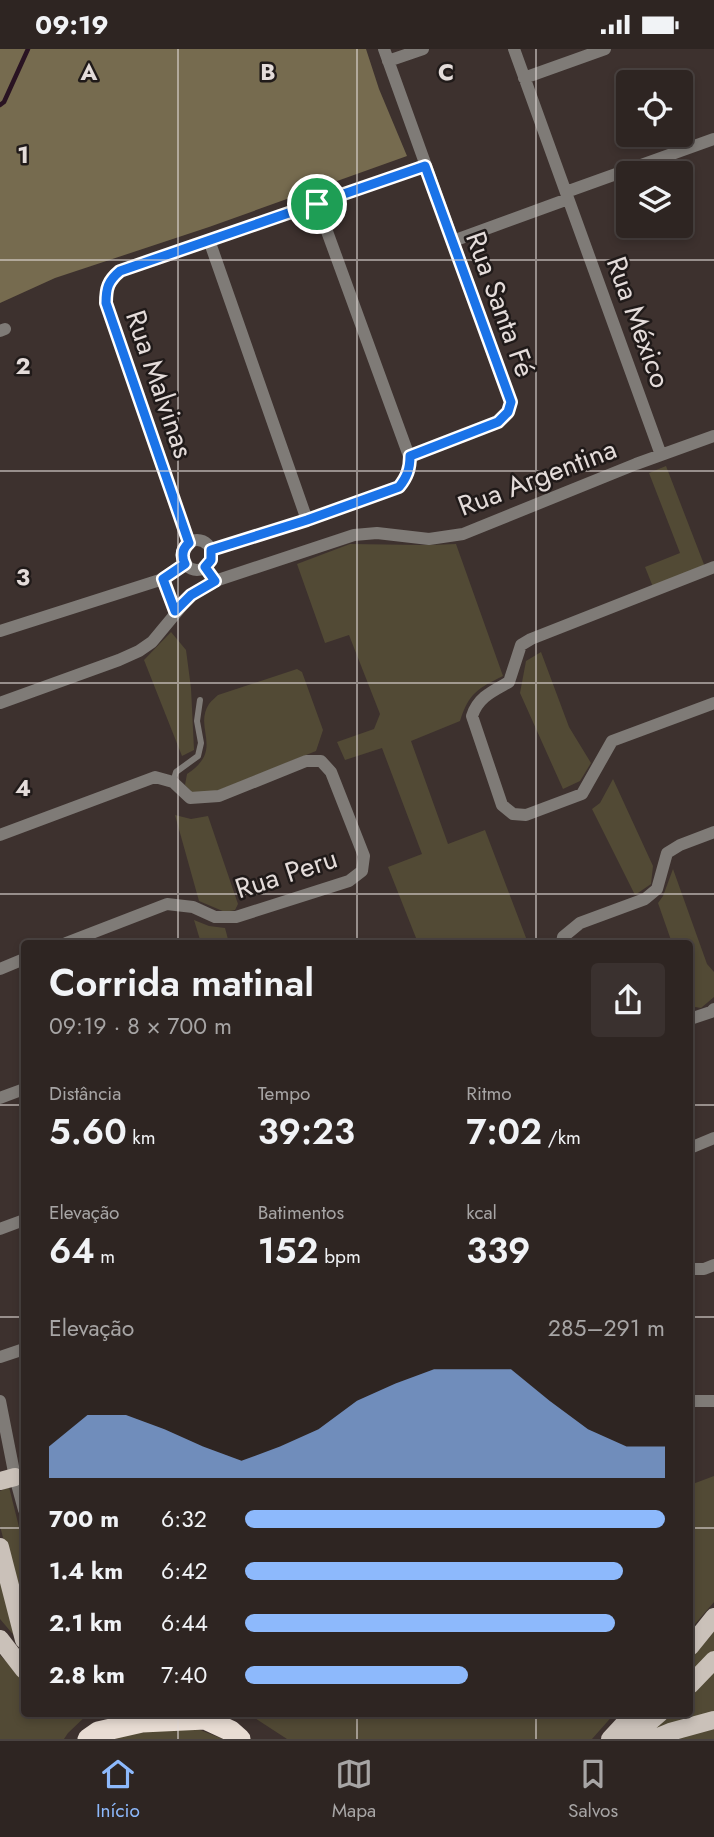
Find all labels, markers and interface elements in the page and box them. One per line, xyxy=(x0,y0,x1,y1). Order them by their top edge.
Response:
text: 09:19 xyxy=(35,6,109,44)
text: A xyxy=(80,55,98,89)
text: B xyxy=(260,55,276,89)
text: C xyxy=(438,55,454,89)
map controls xyxy=(616,70,693,238)
button: locate xyxy=(616,70,693,147)
text: 1 xyxy=(17,138,29,172)
button: layers xyxy=(616,161,693,238)
pin xyxy=(287,174,347,234)
icon: arrive xyxy=(298,185,336,223)
street label: Rua Santa Fé xyxy=(455,226,546,383)
street label: Rua México xyxy=(596,251,681,394)
street label: Rua Malvinas xyxy=(115,305,204,464)
text: 2 xyxy=(15,349,31,383)
street label: Rua Argentina xyxy=(452,428,623,527)
text: 3 xyxy=(16,560,30,594)
text: 4 xyxy=(15,771,31,805)
street label: Rua Peru xyxy=(230,838,343,909)
text: Corrida matinal xyxy=(49,955,314,1010)
button: share xyxy=(591,963,665,1037)
text: 09:19 · 8 × 700 m xyxy=(49,1009,232,1043)
text: Distância xyxy=(49,1080,121,1107)
text: Tempo xyxy=(258,1080,310,1107)
text: Ritmo xyxy=(466,1080,512,1107)
text: 5.60 xyxy=(49,1107,127,1157)
text: 39:23 xyxy=(258,1107,355,1157)
text: 7:02 xyxy=(466,1107,542,1157)
text: km xyxy=(127,1124,156,1151)
text: /km xyxy=(542,1124,581,1151)
text: Elevação xyxy=(49,1199,120,1226)
text: Batimentos xyxy=(258,1199,344,1226)
text: kcal xyxy=(466,1199,497,1226)
text: 64 xyxy=(49,1226,95,1276)
text: 152 xyxy=(258,1226,319,1276)
text: 339 xyxy=(466,1226,531,1276)
text: m xyxy=(95,1243,115,1270)
text: bpm xyxy=(319,1243,361,1270)
text: Elevação xyxy=(49,1311,134,1345)
text: 285–291 m xyxy=(548,1311,665,1345)
text: 700 m xyxy=(49,1502,119,1536)
text: 6:32 xyxy=(161,1502,207,1536)
text: 1.4 km xyxy=(49,1554,123,1588)
text: 6:42 xyxy=(161,1554,208,1588)
text: 2.1 km xyxy=(49,1606,122,1640)
text: 6:44 xyxy=(161,1606,208,1640)
text: 2.8 km xyxy=(49,1658,125,1692)
text: 7:40 xyxy=(161,1658,207,1692)
tab: Início xyxy=(96,1755,140,1824)
tab: Mapa xyxy=(332,1755,376,1824)
tab: Salvos xyxy=(568,1755,618,1824)

